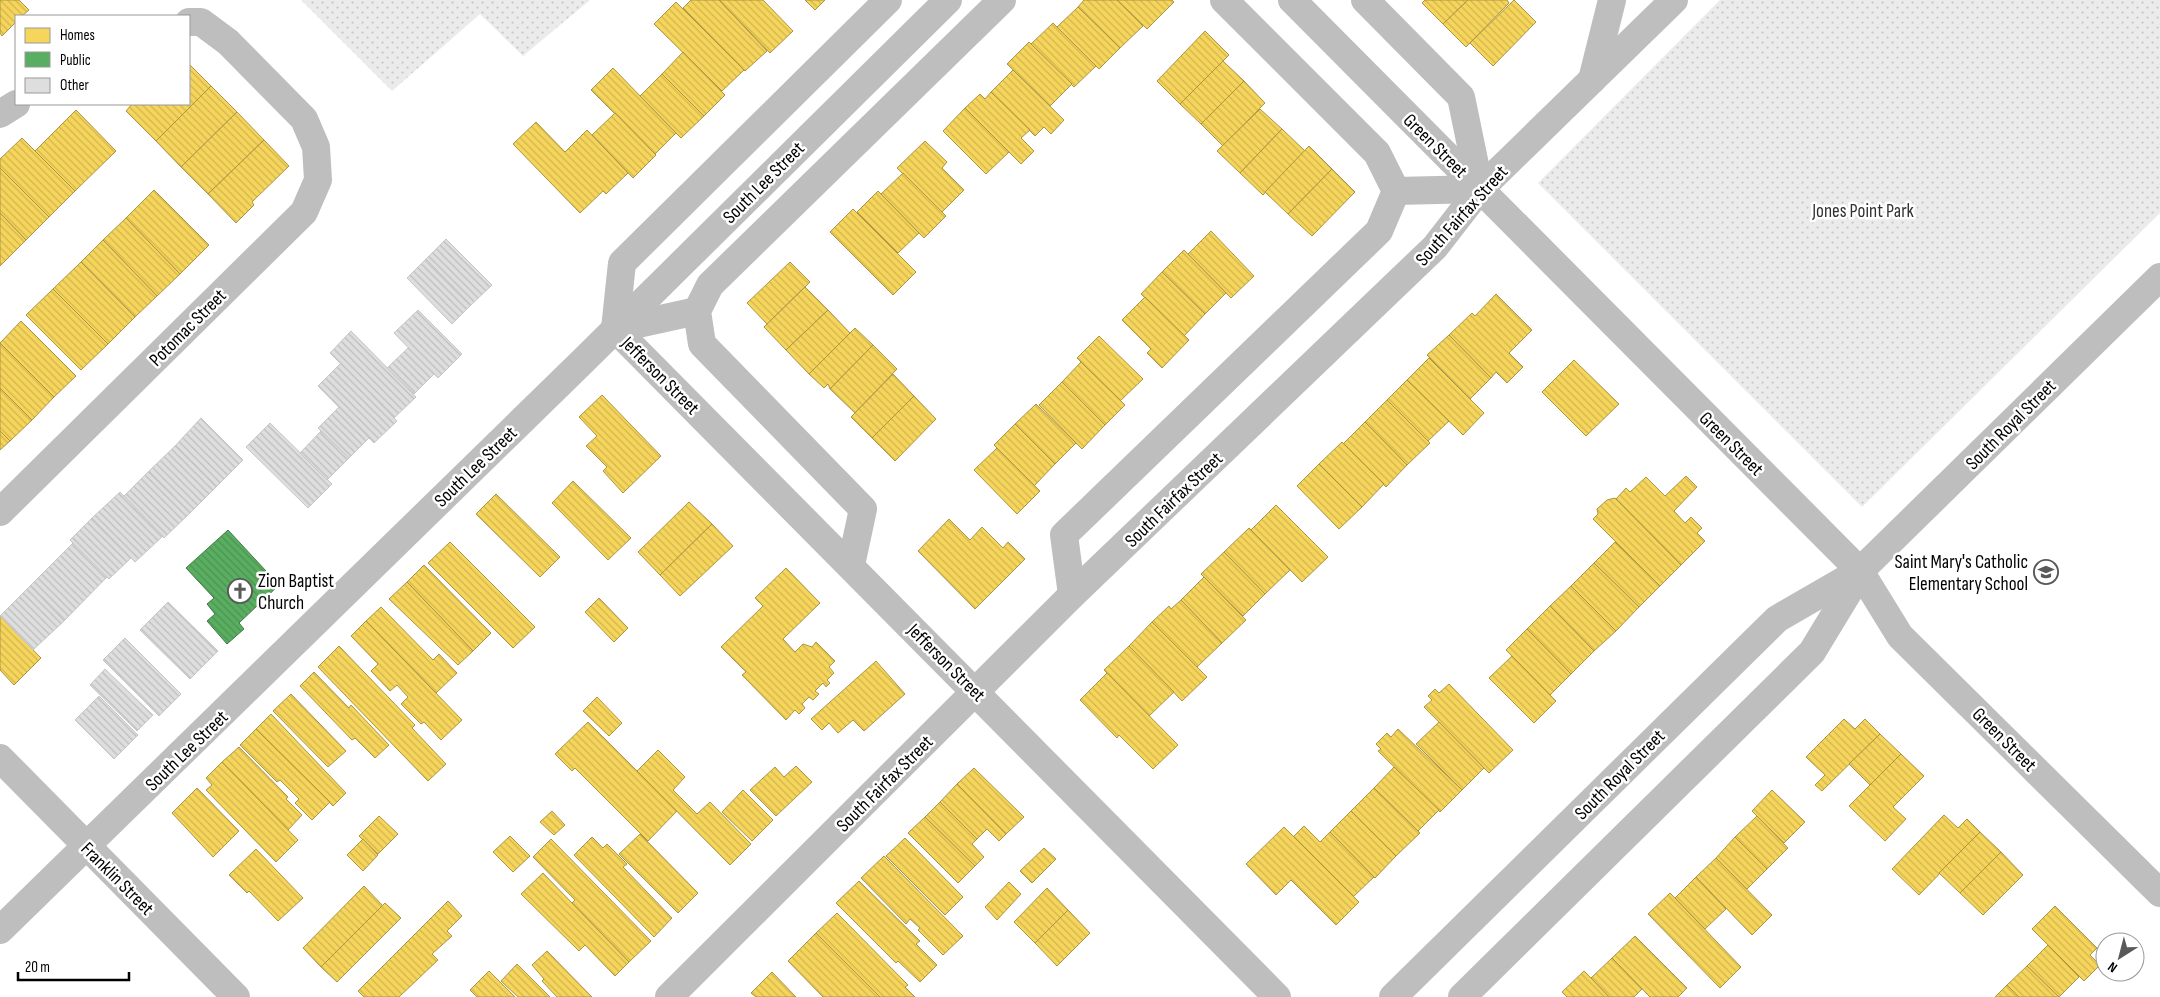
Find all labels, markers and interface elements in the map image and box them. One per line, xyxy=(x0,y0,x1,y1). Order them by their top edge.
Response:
legend xyxy=(15,15,190,105)
text: Homes xyxy=(60,26,95,45)
text: Public xyxy=(60,51,91,70)
text: Other xyxy=(60,76,89,95)
street label: Green Street xyxy=(1398,109,1472,183)
street label: South Lee Street xyxy=(718,137,810,229)
street label: South Fairfax Street xyxy=(1411,161,1513,271)
park label: Jones Point Park xyxy=(1811,200,1915,223)
street label: Potomac Street xyxy=(145,285,232,371)
street label: Jefferson Street xyxy=(615,332,704,420)
street label: South Royal Street xyxy=(1961,375,2061,475)
street label: Green Street xyxy=(1694,407,1768,481)
street label: South Lee Street xyxy=(430,422,522,512)
street label: South Fairfax Street xyxy=(1120,448,1228,553)
place label: Saint Mary's Catholic Elementary School xyxy=(1894,551,2028,596)
school or university icon: Saint Mary's Catholic Elementary School xyxy=(2033,559,2059,585)
place label: Zion Baptist Church xyxy=(258,570,334,615)
church icon: Zion Baptist Church xyxy=(227,578,253,604)
street label: Jefferson Street xyxy=(901,619,990,707)
street label: Green Street xyxy=(1967,703,2041,777)
street label: South Lee Street xyxy=(141,706,233,796)
street label: South Royal Street xyxy=(1570,725,1670,825)
street label: South Fairfax Street xyxy=(832,731,938,837)
street label: Franklin Street xyxy=(76,838,158,920)
north arrow xyxy=(2095,932,2145,982)
scale bar xyxy=(18,950,129,982)
text: 20 m xyxy=(25,958,50,977)
text: N xyxy=(2105,958,2121,976)

